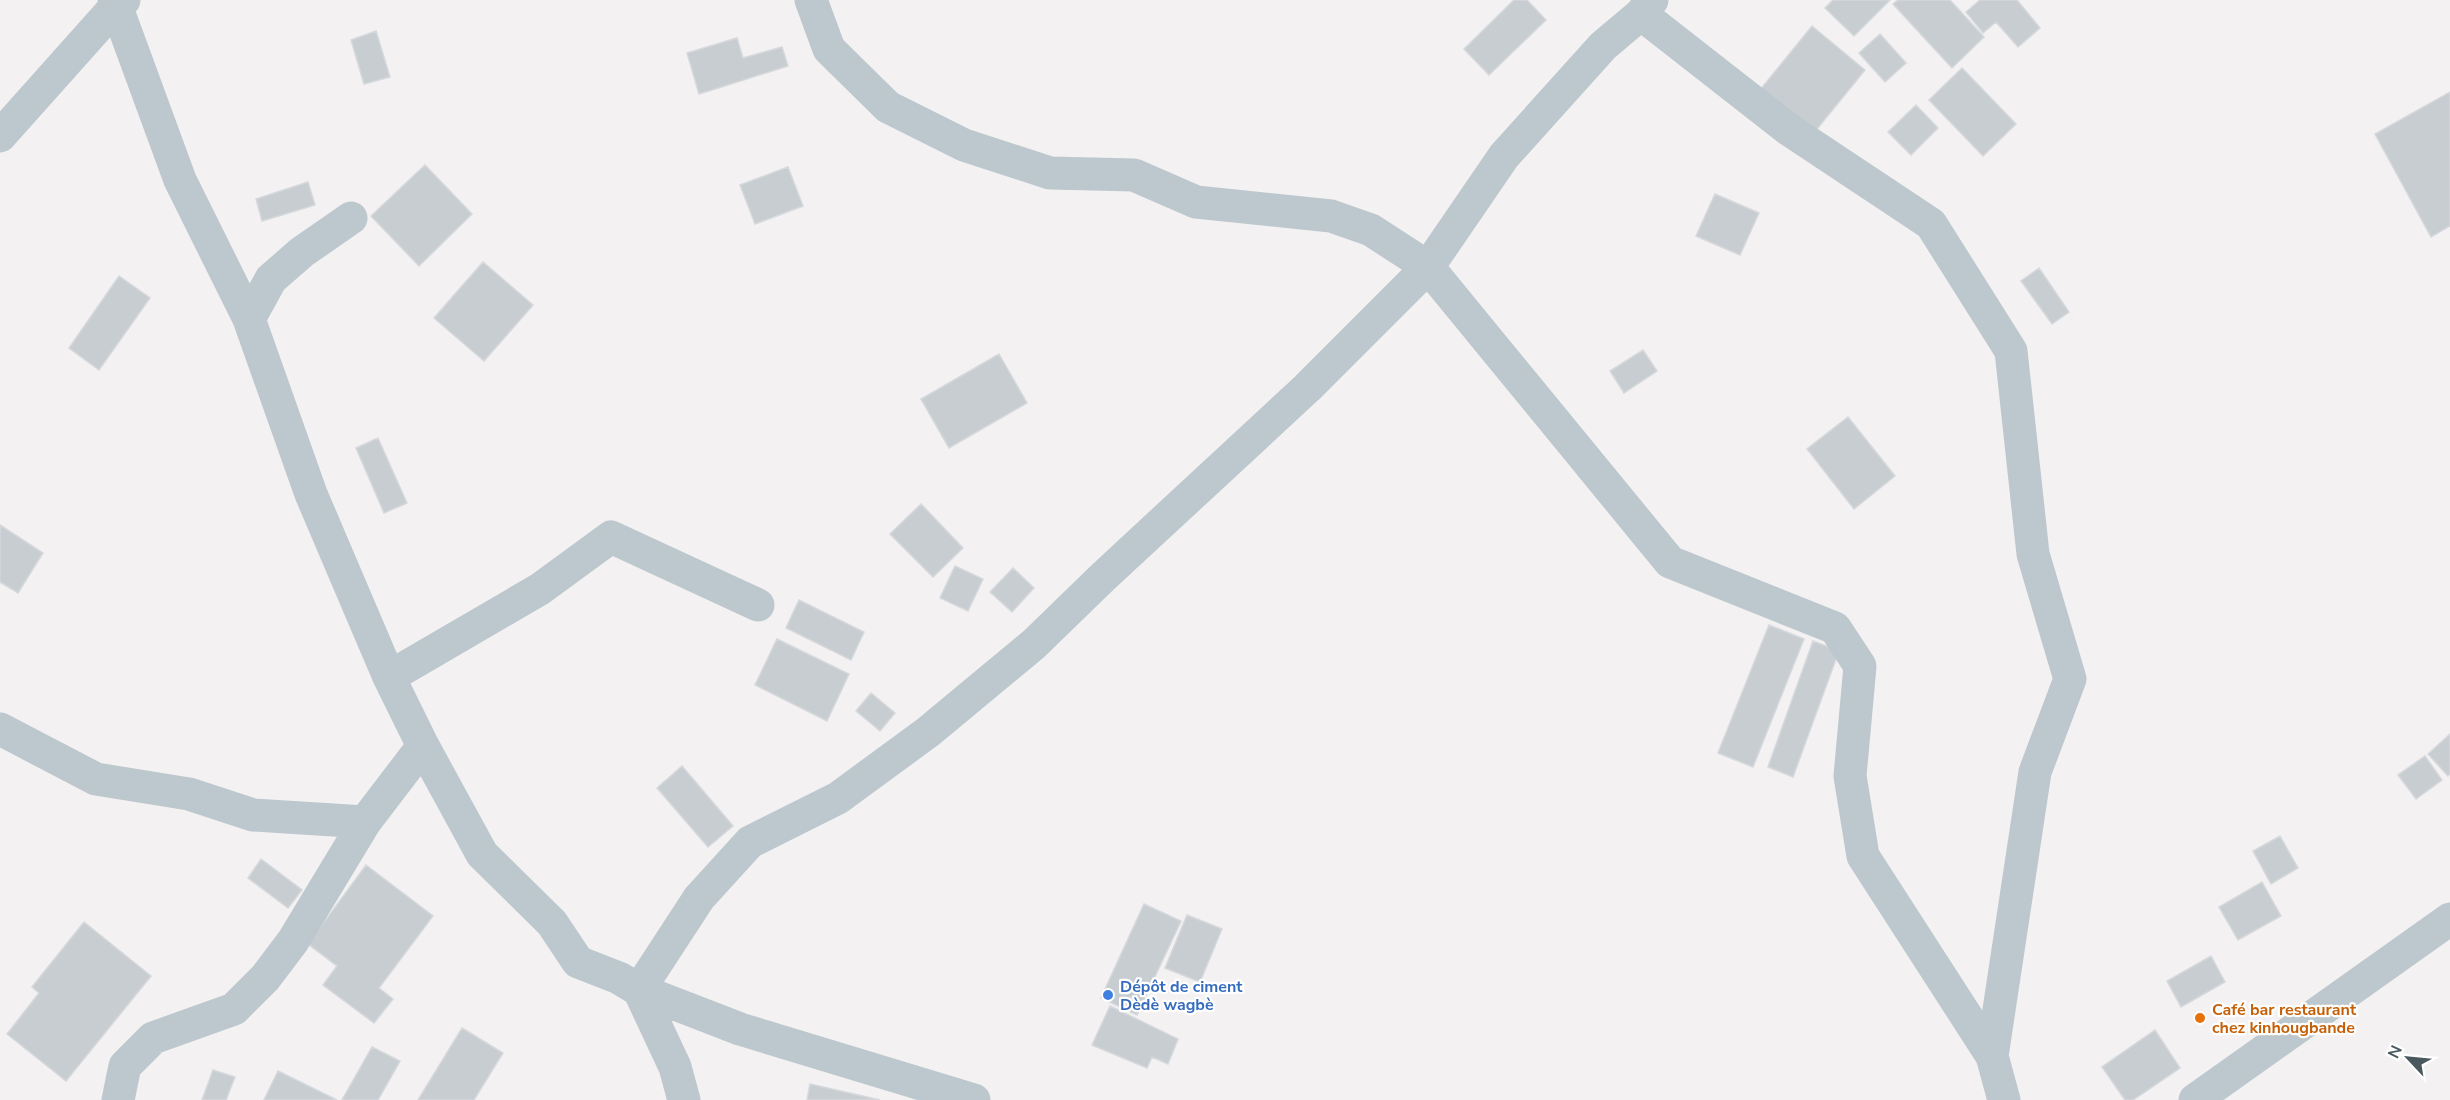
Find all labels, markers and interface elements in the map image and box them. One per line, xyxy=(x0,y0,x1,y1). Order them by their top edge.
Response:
place label: Dépôt de ciment Dèdè wagbè xyxy=(1120,976,1243,1016)
marker: Dépôt de ciment Dèdè wagbè xyxy=(1101,988,1115,1002)
place label: Café bar restaurant chez kinhougbande xyxy=(2212,999,2357,1039)
marker: Café bar restaurant chez kinhougbande xyxy=(2193,1011,2207,1025)
north arrow xyxy=(2378,1028,2438,1088)
text: N xyxy=(2383,1042,2408,1062)

